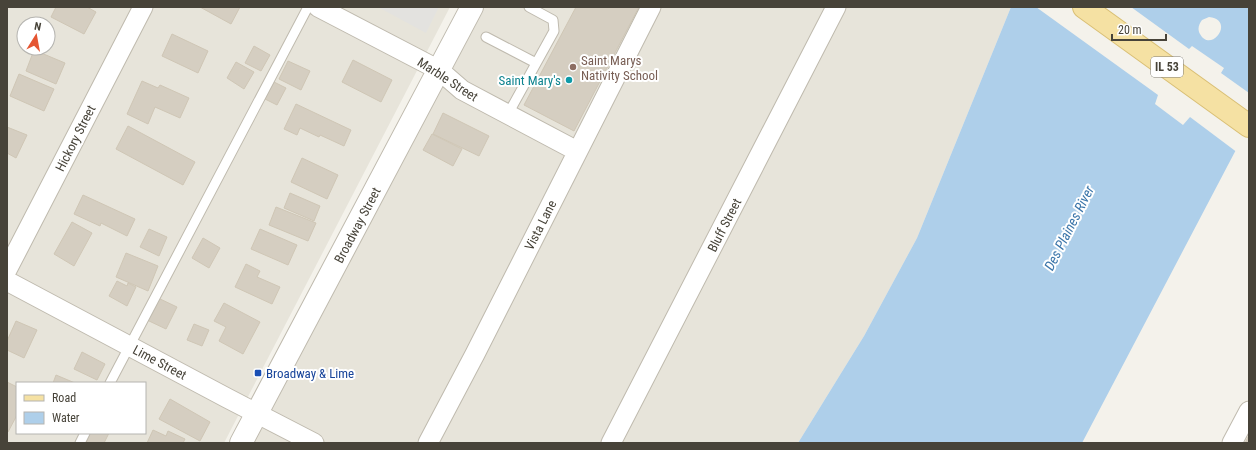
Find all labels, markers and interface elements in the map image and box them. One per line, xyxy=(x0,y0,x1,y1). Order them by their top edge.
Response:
north arrow xyxy=(16,16,56,56)
scale bar xyxy=(1112,16,1166,42)
text: N xyxy=(33,20,43,34)
text: 20 m xyxy=(1118,23,1142,37)
place label: Saint Marys Nativity School xyxy=(581,53,658,83)
street label: Marble Street xyxy=(415,54,481,105)
road number: IL 53 xyxy=(1151,57,1183,77)
marker: Saint Marys Nativity School xyxy=(568,62,578,72)
place label: Saint Mary's xyxy=(499,73,561,88)
marker: Saint Mary's xyxy=(564,75,574,85)
street label: Hickory Street xyxy=(52,102,99,174)
water label: Des Plaines River xyxy=(1041,182,1098,273)
street label: Broadway Street xyxy=(331,185,384,266)
street label: Bluff Street xyxy=(705,196,744,254)
street label: Vista Lane xyxy=(521,198,559,253)
street label: Lime Street xyxy=(130,342,189,383)
place label: Broadway & Lime xyxy=(266,366,354,381)
marker: Broadway & Lime xyxy=(253,368,263,378)
legend xyxy=(16,382,146,434)
text: Road xyxy=(52,391,76,405)
text: Water xyxy=(52,411,80,425)

